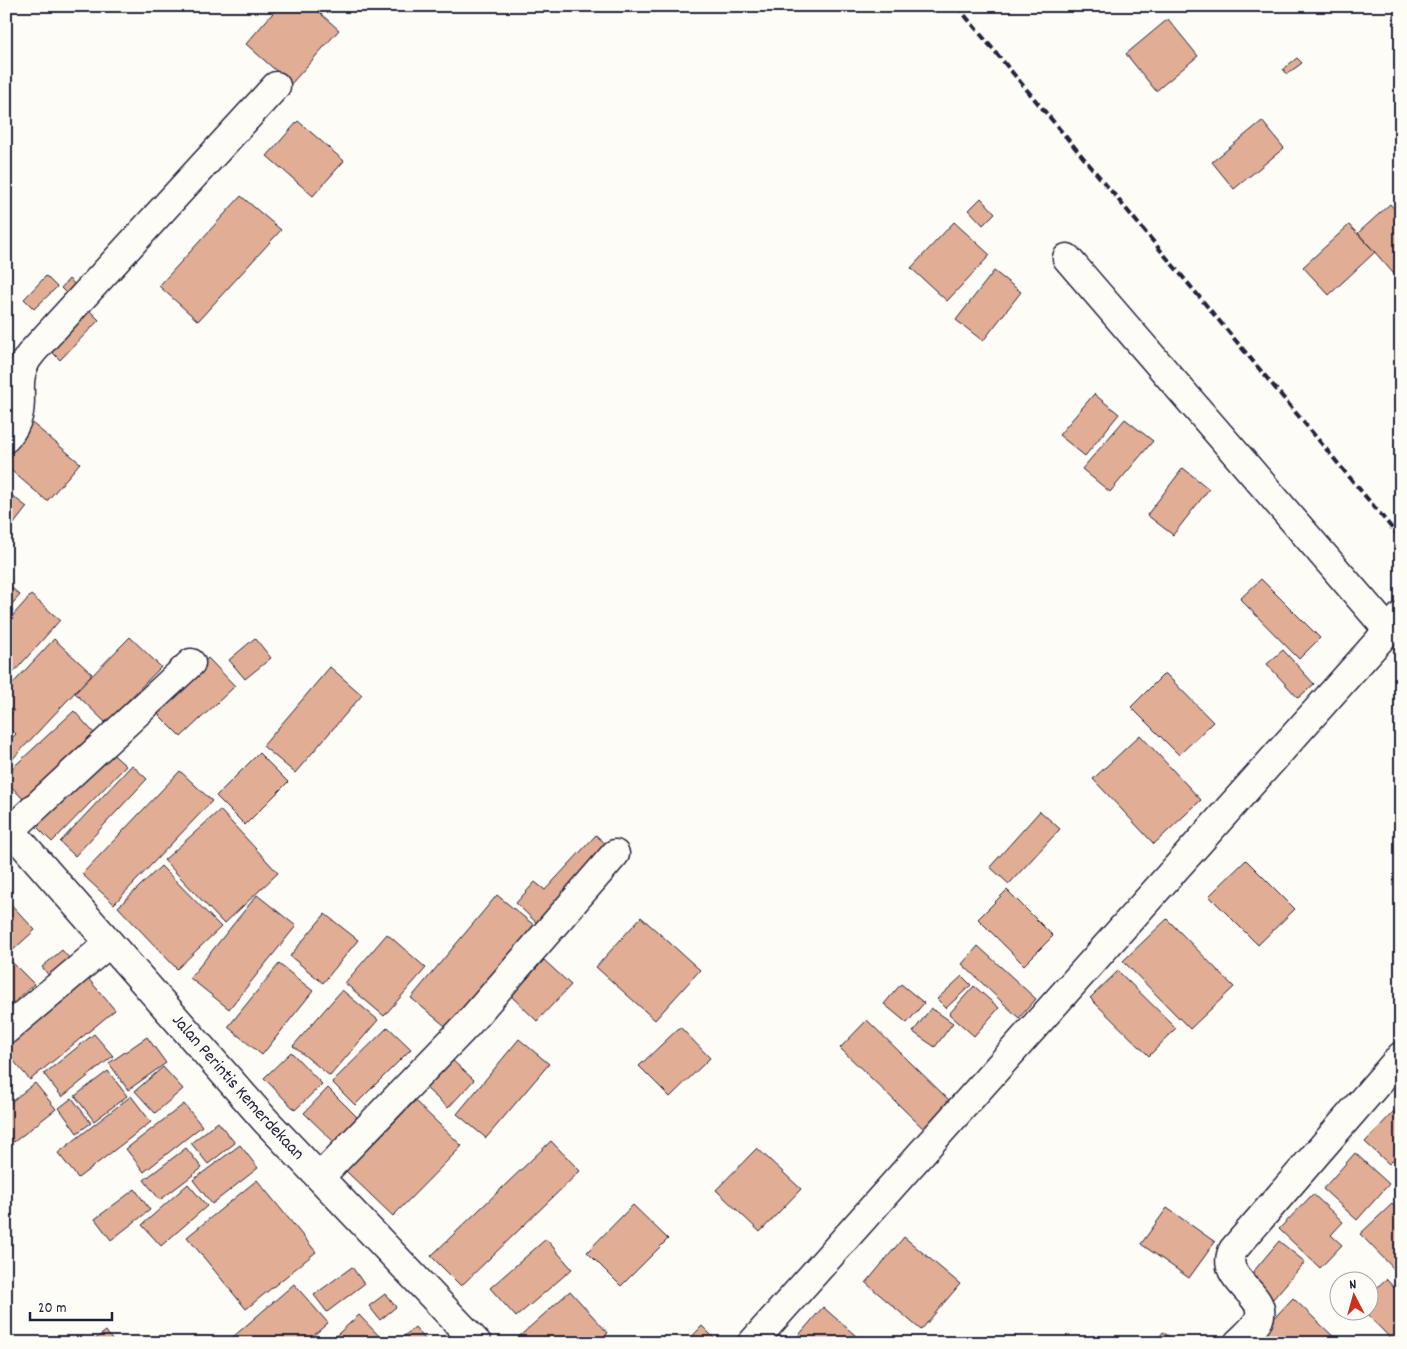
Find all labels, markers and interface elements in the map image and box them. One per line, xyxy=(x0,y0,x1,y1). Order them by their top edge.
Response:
street label: Jalan Perintis Kemerdekaan xyxy=(165,1009,310,1166)
north arrow xyxy=(1330,1272,1380,1322)
text: N xyxy=(1348,1275,1357,1295)
scale bar xyxy=(30,1289,112,1321)
text: 20 m xyxy=(38,1298,66,1320)

